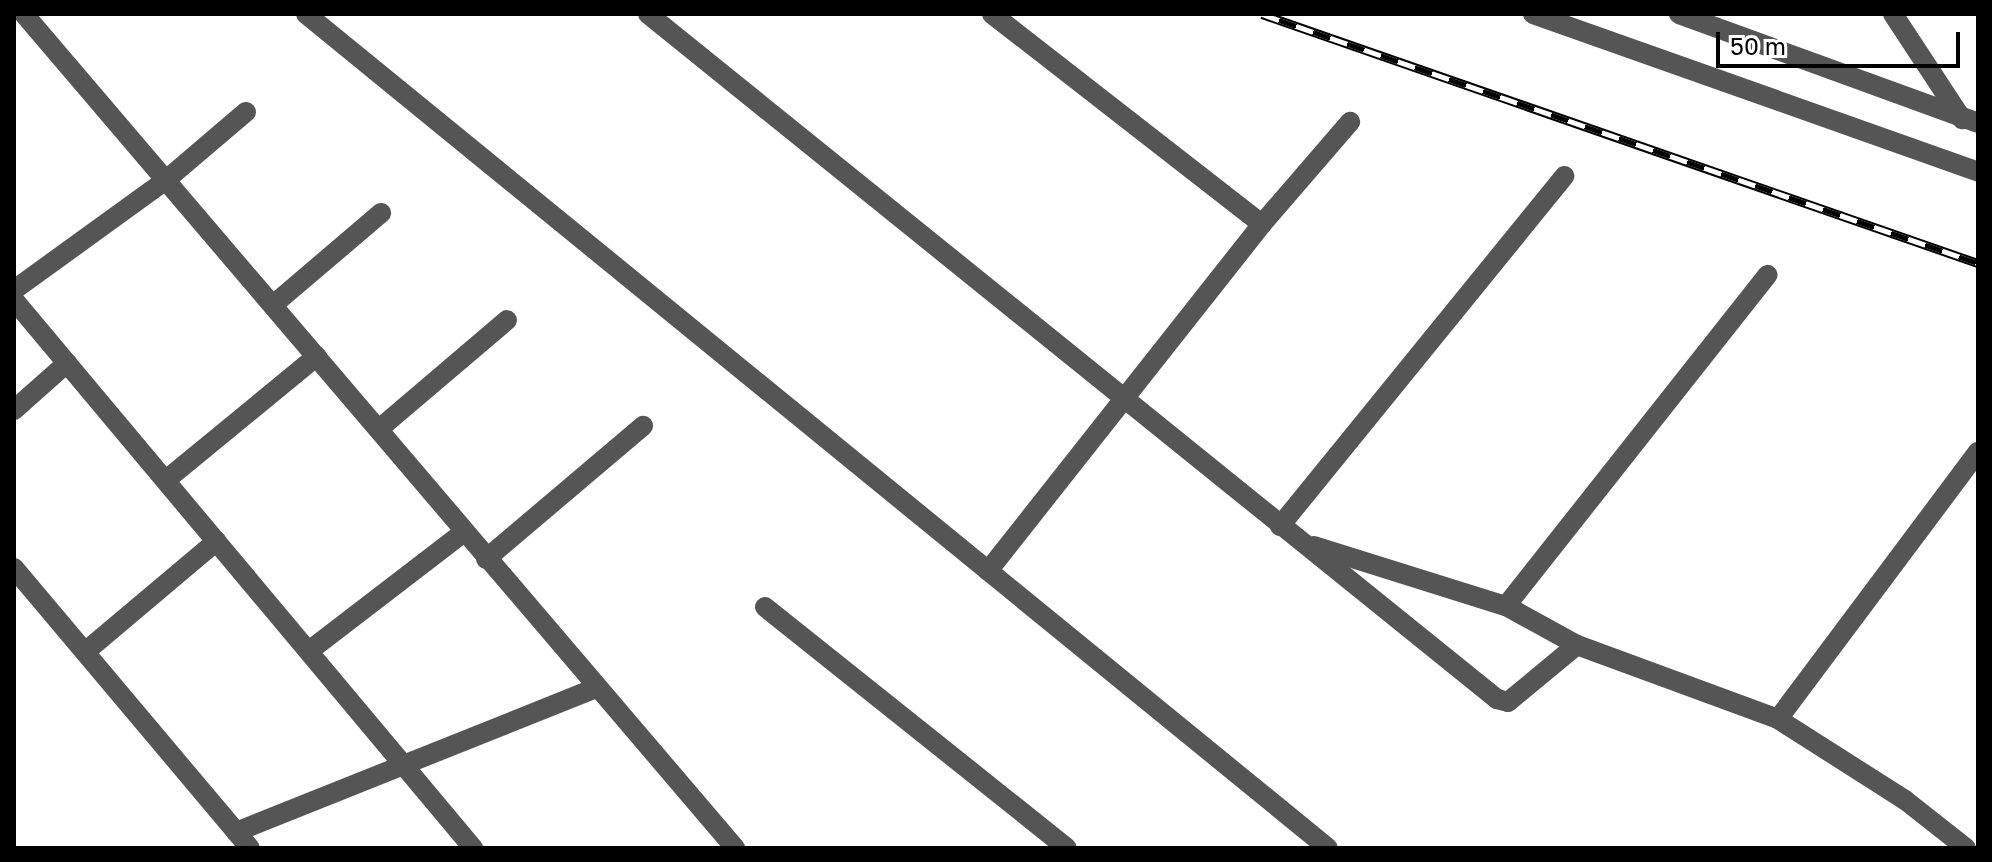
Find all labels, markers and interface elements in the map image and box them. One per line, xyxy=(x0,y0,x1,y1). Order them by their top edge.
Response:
scale bar xyxy=(1720,16,1964,66)
text: 50 m xyxy=(1730,31,1786,60)

